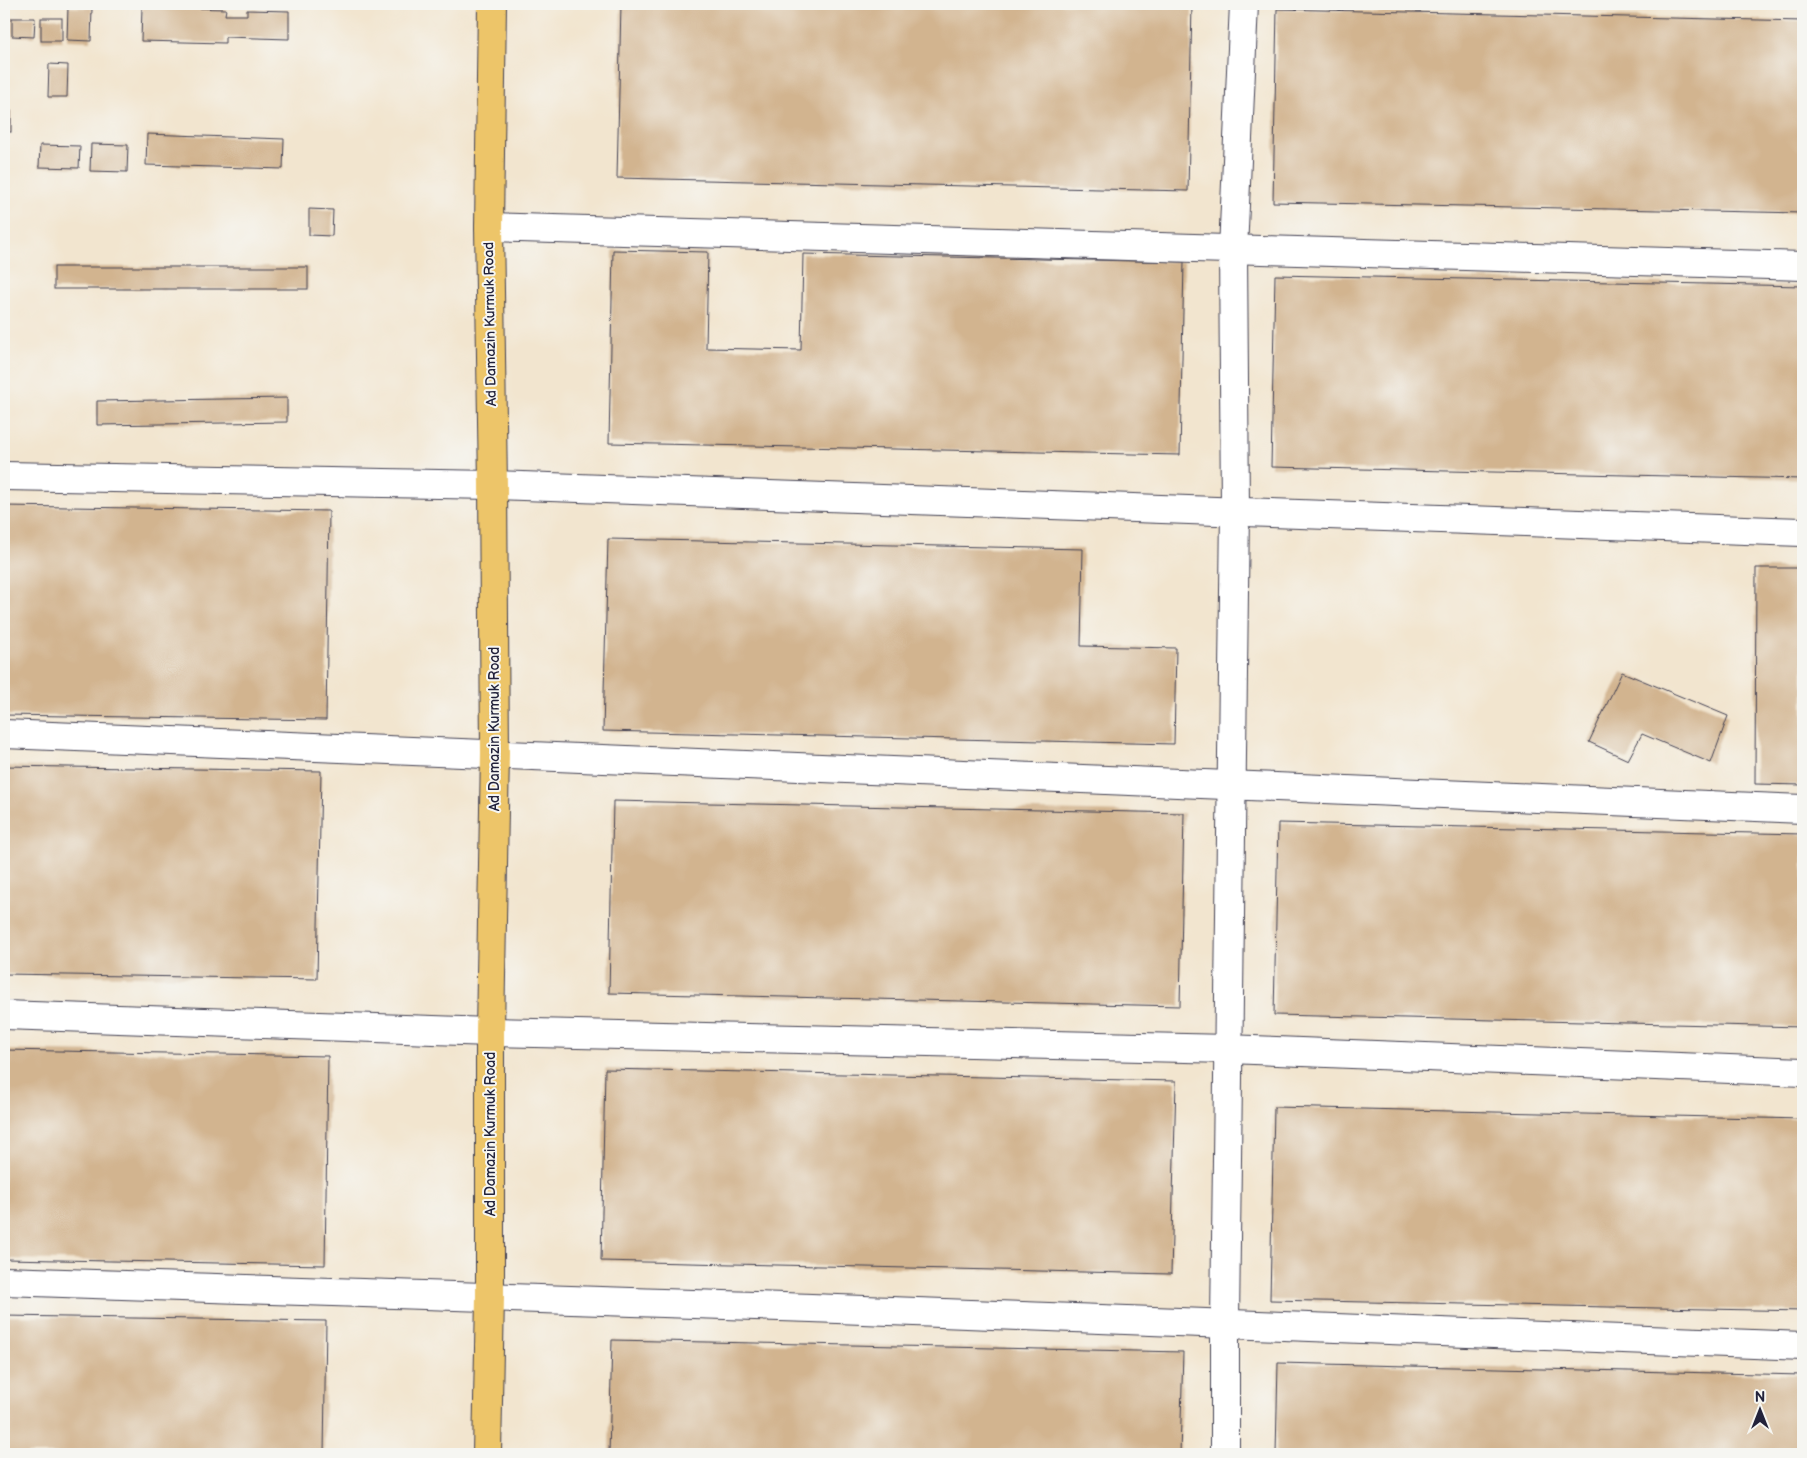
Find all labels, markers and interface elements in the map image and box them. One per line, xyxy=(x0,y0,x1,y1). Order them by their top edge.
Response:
street label: Ad Damazin Kurmuk Road xyxy=(480,242,500,406)
street label: Ad Damazin Kurmuk Road xyxy=(486,647,503,811)
street label: Ad Damazin Kurmuk Road xyxy=(482,1052,499,1216)
north arrow xyxy=(1734,1386,1784,1436)
text: N xyxy=(1755,1389,1765,1406)

